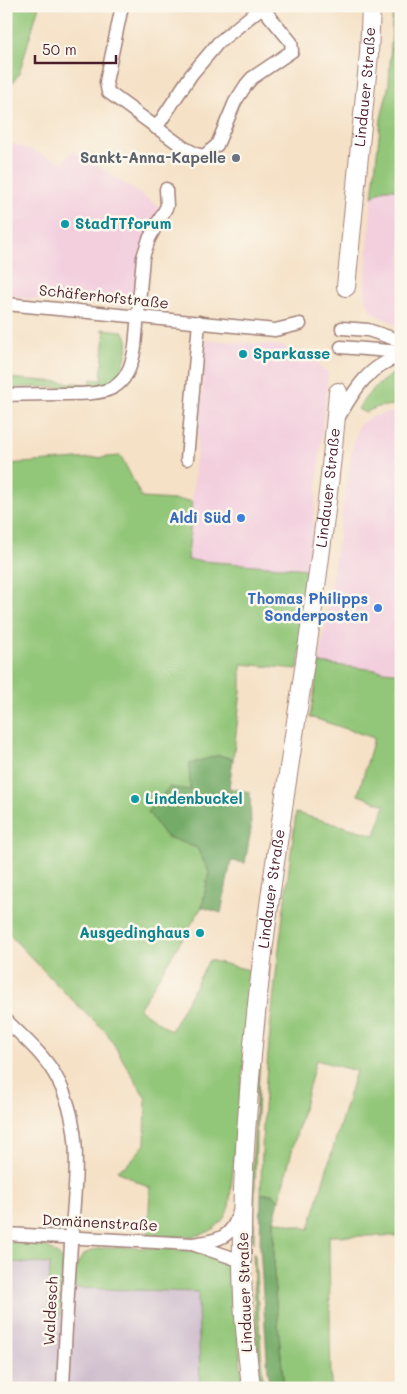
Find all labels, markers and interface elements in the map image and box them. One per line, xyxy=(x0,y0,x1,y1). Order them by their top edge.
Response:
street label: Lindauer Straße xyxy=(349,27,379,148)
scale bar xyxy=(35,32,116,64)
text: 50 m xyxy=(42,39,77,59)
place label: Sankt-Anna-Kapelle xyxy=(80,147,226,167)
marker: Sankt-Anna-Kapelle xyxy=(230,152,242,164)
place label: StadTTforum xyxy=(75,213,171,233)
marker: StadTTforum xyxy=(59,218,71,230)
street label: Schäferhofstraße xyxy=(38,279,170,313)
place label: Sparkasse xyxy=(253,343,330,363)
marker: Sparkasse xyxy=(237,348,249,360)
street label: Lindauer Straße xyxy=(310,427,344,549)
place label: Aldi Süd xyxy=(169,507,232,527)
marker: Aldi Süd xyxy=(235,512,247,524)
place label: Thomas Philipps Sonderposten xyxy=(248,588,368,625)
marker: Thomas Philipps Sonderposten xyxy=(372,602,384,614)
place label: Lindenbuckel xyxy=(145,788,243,808)
marker: Lindenbuckel xyxy=(129,793,141,805)
street label: Lindauer Straße xyxy=(253,828,289,950)
place label: Ausgedinghaus xyxy=(79,922,190,942)
marker: Ausgedinghaus xyxy=(194,927,206,939)
street label: Domänenstraße xyxy=(42,1209,158,1235)
street label: Lindauer Straße xyxy=(232,1232,256,1352)
street label: Waldesch xyxy=(38,1276,62,1346)

